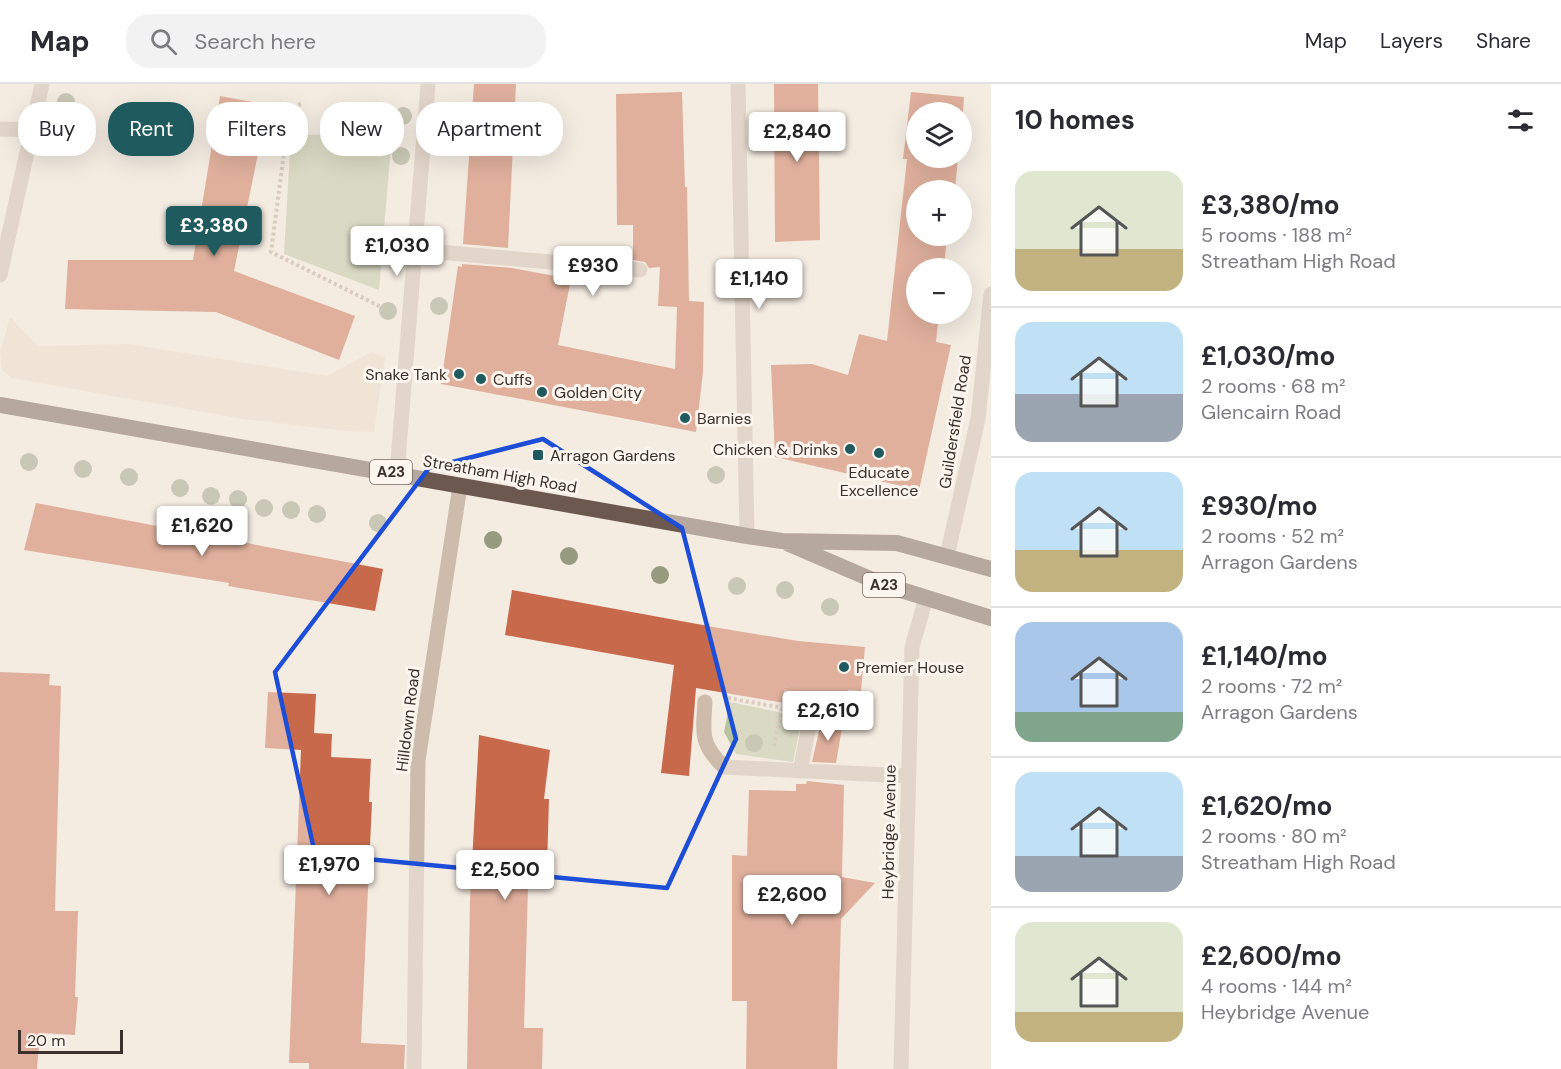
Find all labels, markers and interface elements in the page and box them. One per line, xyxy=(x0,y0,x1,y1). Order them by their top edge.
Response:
search box xyxy=(126,14,546,68)
text: Map xyxy=(30,23,90,60)
icon: search xyxy=(147,25,180,58)
text: Search here xyxy=(195,27,316,56)
text: Map xyxy=(1305,27,1347,55)
text: Layers xyxy=(1380,27,1443,55)
text: Share xyxy=(1476,27,1531,55)
chip: Buy xyxy=(18,102,96,156)
chip: Rent xyxy=(108,102,194,156)
chip: Filters xyxy=(206,102,308,156)
chip: New xyxy=(320,102,404,156)
chip: Apartment xyxy=(416,102,563,156)
map controls xyxy=(906,102,972,324)
button: layers xyxy=(906,102,972,168)
text: 10 homes xyxy=(1015,103,1135,137)
icon: filters xyxy=(1504,104,1537,137)
pin: £2,840 xyxy=(748,112,846,163)
text: £2,840 xyxy=(763,118,831,144)
button: + xyxy=(906,180,972,246)
text: £3,380/mo xyxy=(1201,188,1340,222)
icon: home xyxy=(1063,195,1135,267)
pin: £3,380 xyxy=(165,206,263,257)
text: £3,380 xyxy=(180,212,248,238)
text: 5 rooms · 188 m² xyxy=(1201,222,1352,248)
pin: £1,030 xyxy=(348,226,446,277)
text: £1,030 xyxy=(365,232,429,258)
pin: £930 xyxy=(557,246,629,297)
text: Streatham High Road xyxy=(1201,248,1396,274)
text: £930 xyxy=(567,252,619,278)
button: − xyxy=(906,258,972,324)
pin: £1,140 xyxy=(710,259,808,310)
text: £1,140 xyxy=(729,265,789,291)
text: £1,030/mo xyxy=(1201,339,1335,373)
icon: home xyxy=(1063,346,1135,418)
street label: Guildersfield Road xyxy=(934,354,976,490)
place label: Snake Tank xyxy=(365,364,447,385)
marker: Snake Tank xyxy=(452,367,466,381)
place label: Cuffs xyxy=(493,369,532,390)
marker: Cuffs xyxy=(474,372,488,386)
text: 2 rooms · 68 m² xyxy=(1201,373,1346,399)
place label: Golden City xyxy=(554,382,642,403)
marker: Golden City xyxy=(535,385,549,399)
text: Glencairn Road xyxy=(1201,399,1341,425)
place label: Barnies xyxy=(697,408,751,429)
marker: Barnies xyxy=(678,411,692,425)
place label: Chicken & Drinks xyxy=(713,439,838,460)
marker: Chicken & Drinks xyxy=(843,442,857,456)
place label: Arragon Gardens xyxy=(550,445,676,466)
marker: Educate Excellence xyxy=(872,446,886,460)
marker: Arragon Gardens xyxy=(531,448,545,462)
street label: Streatham High Road xyxy=(421,450,579,498)
road number: A23 xyxy=(370,460,412,484)
place label: Educate Excellence xyxy=(840,462,918,501)
text: £930/mo xyxy=(1201,489,1318,523)
icon: home xyxy=(1063,496,1135,568)
pin: £1,620 xyxy=(153,506,251,557)
text: £1,620 xyxy=(171,512,233,538)
text: 2 rooms · 52 m² xyxy=(1201,523,1344,549)
text: Arragon Gardens xyxy=(1201,549,1358,575)
road number: A23 xyxy=(863,573,905,597)
text: £1,140/mo xyxy=(1201,639,1328,673)
icon: home xyxy=(1063,646,1135,718)
place label: Premier House xyxy=(856,657,964,678)
marker: Premier House xyxy=(837,660,851,674)
street label: Hilldown Road xyxy=(391,667,425,773)
text: 2 rooms · 72 m² xyxy=(1201,673,1342,699)
pin: £2,610 xyxy=(779,691,877,742)
text: £2,610 xyxy=(796,697,860,723)
text: Arragon Gardens xyxy=(1201,699,1358,725)
street label: Heybridge Avenue xyxy=(877,764,901,900)
text: £1,620/mo xyxy=(1201,789,1332,823)
icon: home xyxy=(1063,796,1135,868)
text: 2 rooms · 80 m² xyxy=(1201,823,1347,849)
pin: £1,970 xyxy=(280,845,378,896)
text: Streatham High Road xyxy=(1201,849,1396,875)
pin: £2,500 xyxy=(456,850,554,901)
text: £1,970 xyxy=(298,851,360,877)
text: £2,500 xyxy=(470,856,540,882)
pin: £2,600 xyxy=(743,875,841,926)
text: £2,600 xyxy=(757,881,827,907)
text: £2,600/mo xyxy=(1201,939,1342,973)
icon: home xyxy=(1063,946,1135,1018)
text: 4 rooms · 144 m² xyxy=(1201,973,1352,999)
text: Heybridge Avenue xyxy=(1201,999,1369,1025)
scale bar xyxy=(18,1027,123,1054)
text: 20 m xyxy=(27,1030,66,1051)

